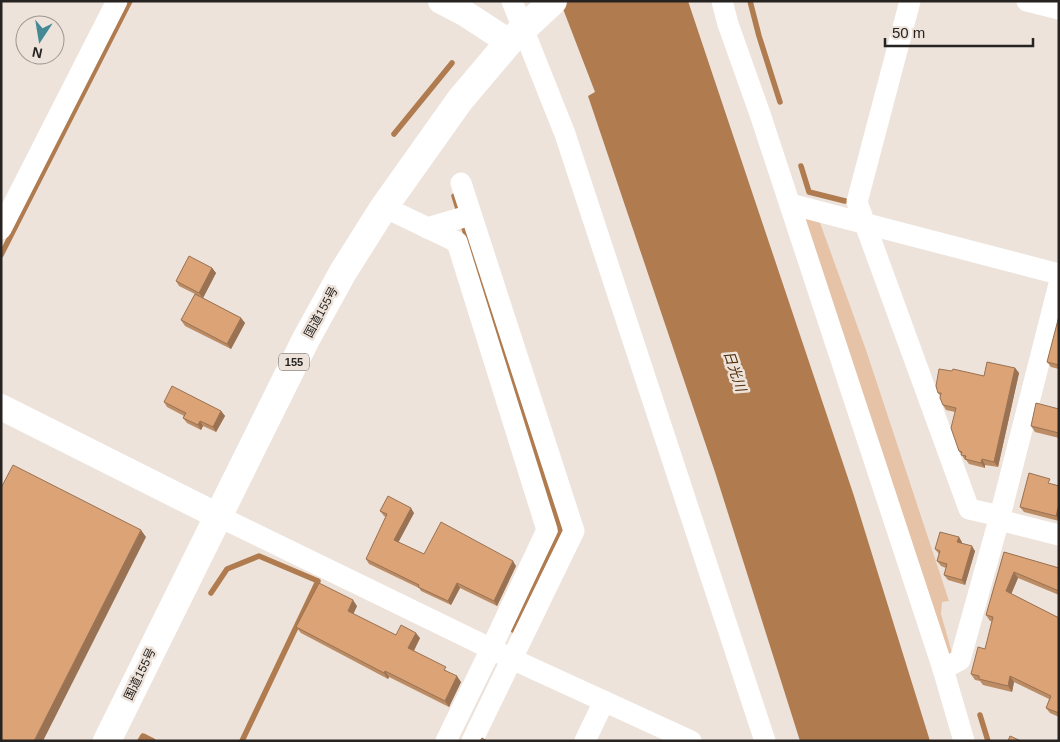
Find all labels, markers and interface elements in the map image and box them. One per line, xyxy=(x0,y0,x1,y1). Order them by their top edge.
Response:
north arrow xyxy=(15,15,65,65)
scale bar xyxy=(885,15,1032,47)
text: 50 m xyxy=(892,24,925,41)
text: N xyxy=(31,44,44,62)
street label: 国道155号 xyxy=(301,284,341,340)
water label: 日光川 xyxy=(721,349,750,395)
road number: 155 xyxy=(279,354,309,371)
street label: 国道155号 xyxy=(121,646,159,702)

